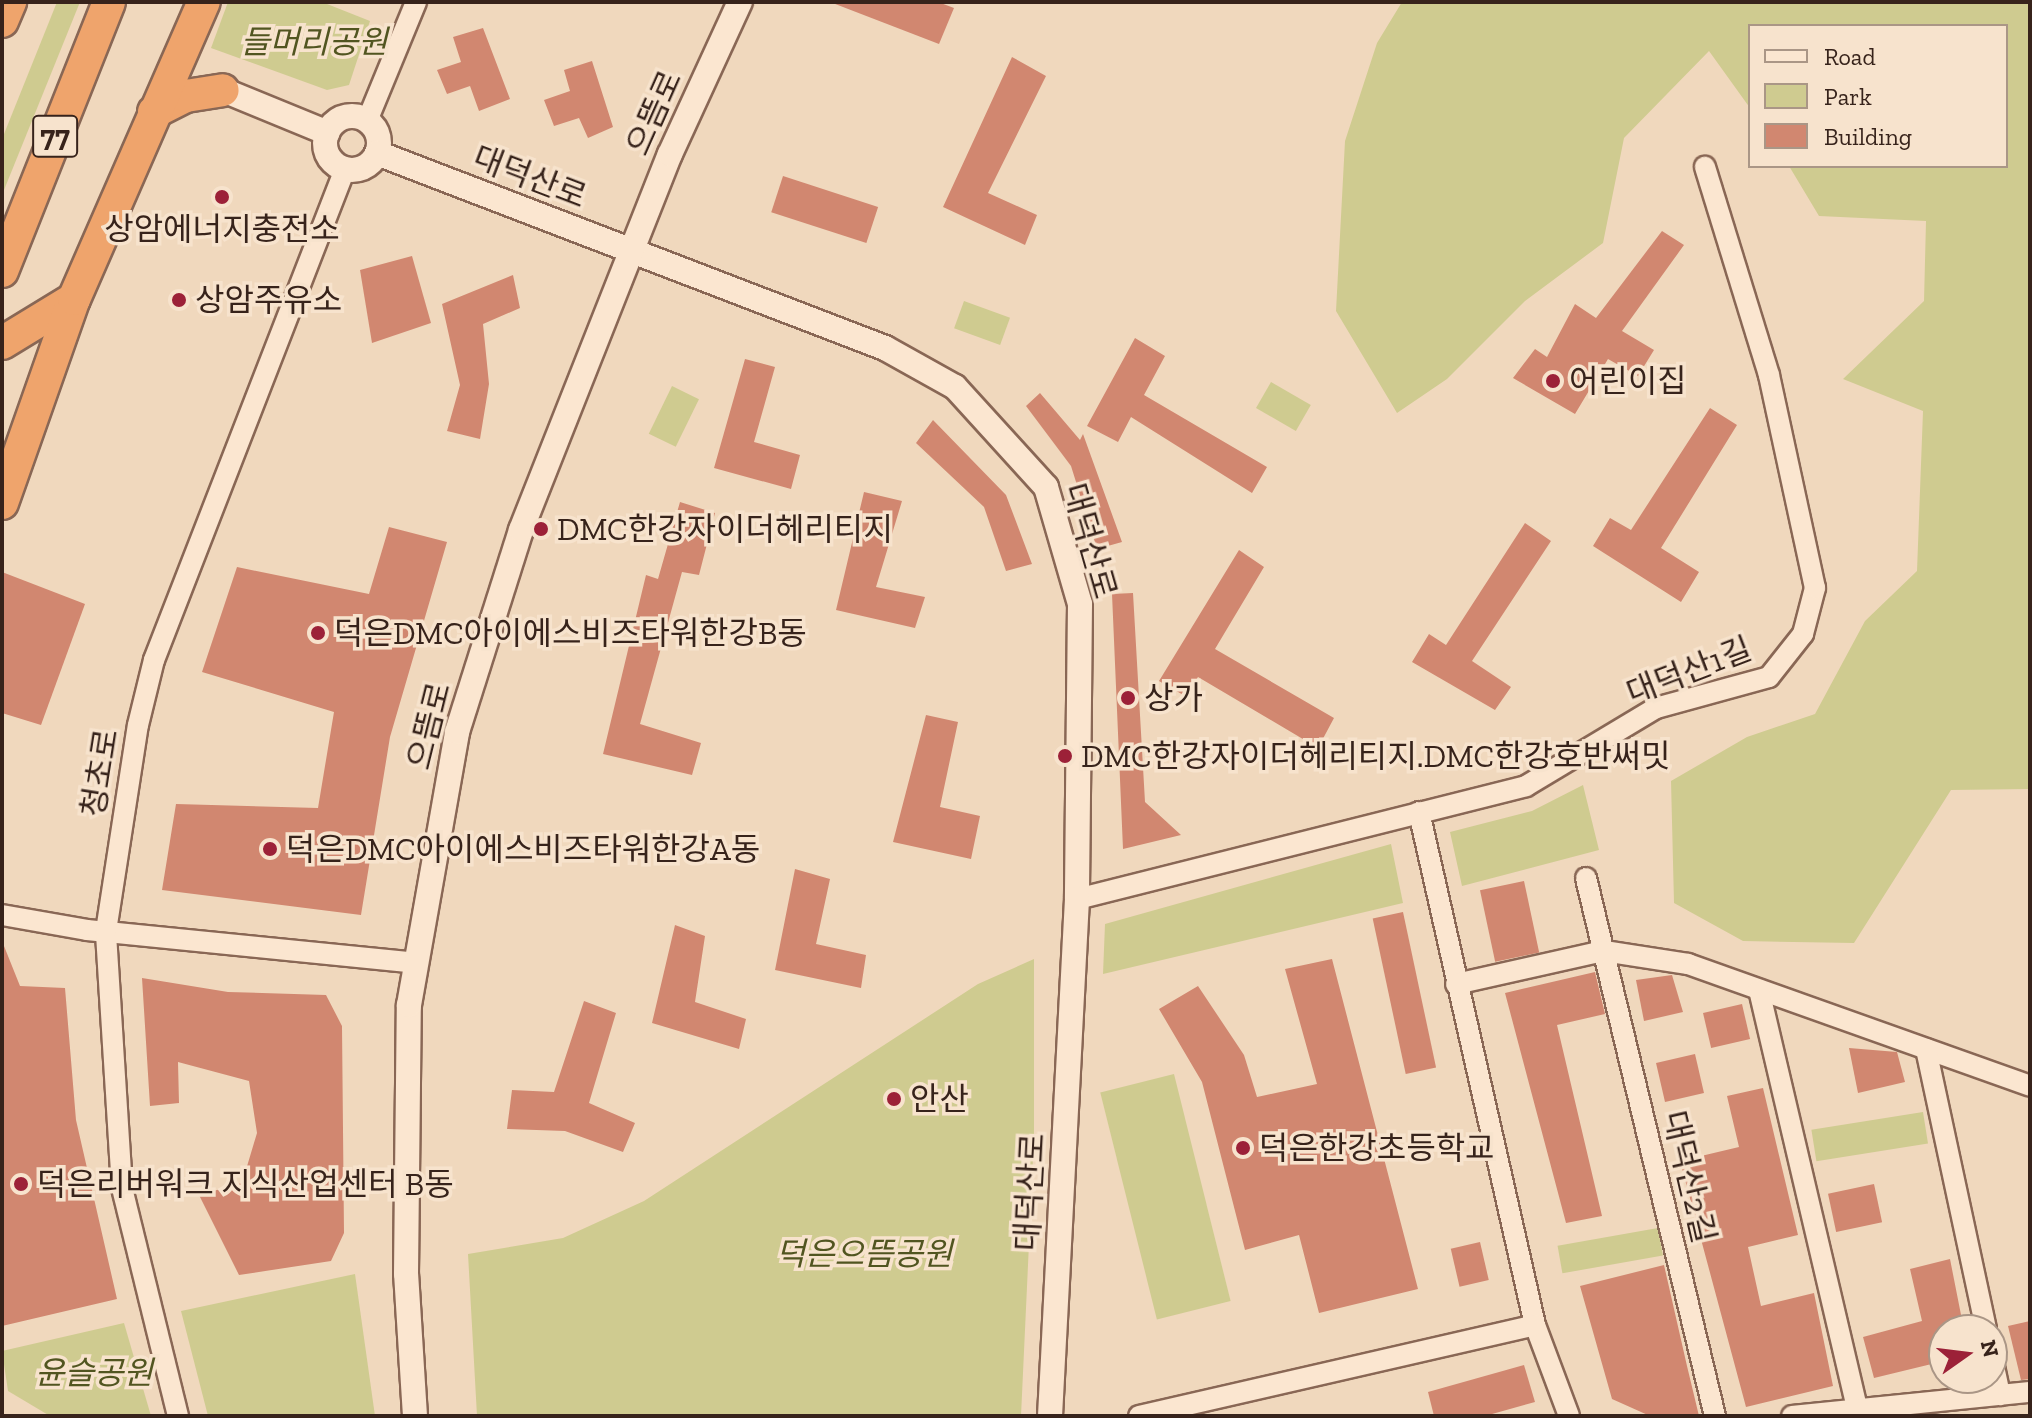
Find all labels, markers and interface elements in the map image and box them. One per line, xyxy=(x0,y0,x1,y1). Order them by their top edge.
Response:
park label: 들머리공원 xyxy=(240,23,388,61)
legend xyxy=(1748,24,2008,168)
text: Road xyxy=(1824,42,1876,71)
street label: 으뜸로 xyxy=(618,65,690,161)
text: Park xyxy=(1824,82,1872,111)
road number: 77 xyxy=(31,110,79,162)
text: Building xyxy=(1824,122,1912,151)
street label: 대덕산로 xyxy=(468,138,592,216)
marker: 상암에너지충전소 xyxy=(213,188,231,206)
place label: 상암에너지충전소 xyxy=(104,210,340,248)
place label: 상암주유소 xyxy=(195,281,342,319)
marker: 상암주유소 xyxy=(170,291,188,309)
place label: 어린이집 xyxy=(1569,362,1687,400)
marker: 어린이집 xyxy=(1544,372,1562,390)
street label: 대덕산로 xyxy=(1055,479,1125,603)
place label: DMC한강자이더헤리티지 xyxy=(557,510,893,548)
marker: DMC한강자이더헤리티지 xyxy=(532,520,550,538)
place label: 덕은DMC아이에스비즈타워한강B동 xyxy=(334,614,807,652)
marker: 덕은DMC아이에스비즈타워한강B동 xyxy=(309,624,327,642)
street label: 대덕산1길 xyxy=(1621,630,1757,712)
street label: 으뜸로 xyxy=(400,679,458,773)
place label: 상가 xyxy=(1144,679,1203,717)
marker: 상가 xyxy=(1119,689,1137,707)
street label: 청초로 xyxy=(74,726,126,820)
place label: DMC한강자이더헤리티지.DMC한강호반써밋 xyxy=(1081,737,1671,775)
marker: DMC한강자이더헤리티지.DMC한강호반써밋 xyxy=(1056,747,1074,765)
place label: 덕은DMC아이에스비즈타워한강A동 xyxy=(286,830,760,868)
marker: 덕은DMC아이에스비즈타워한강A동 xyxy=(261,840,279,858)
place label: 안산 xyxy=(910,1080,969,1118)
marker: 안산 xyxy=(885,1090,903,1108)
street label: 대덕산2길 xyxy=(1655,1107,1723,1247)
place label: 덕은한강초등학교 xyxy=(1259,1129,1495,1167)
street label: 대덕산로 xyxy=(1008,1132,1052,1252)
marker: 덕은한강초등학교 xyxy=(1234,1139,1252,1157)
place label: 덕은리버워크 지식산업센터 B동 xyxy=(37,1165,454,1203)
marker: 덕은리버워크 지식산업센터 B동 xyxy=(12,1175,30,1193)
park label: 덕은으뜸공원 xyxy=(776,1235,952,1273)
north arrow xyxy=(1928,1314,2008,1394)
text: N xyxy=(1975,1337,2005,1360)
park label: 윤슬공원 xyxy=(35,1354,153,1392)

